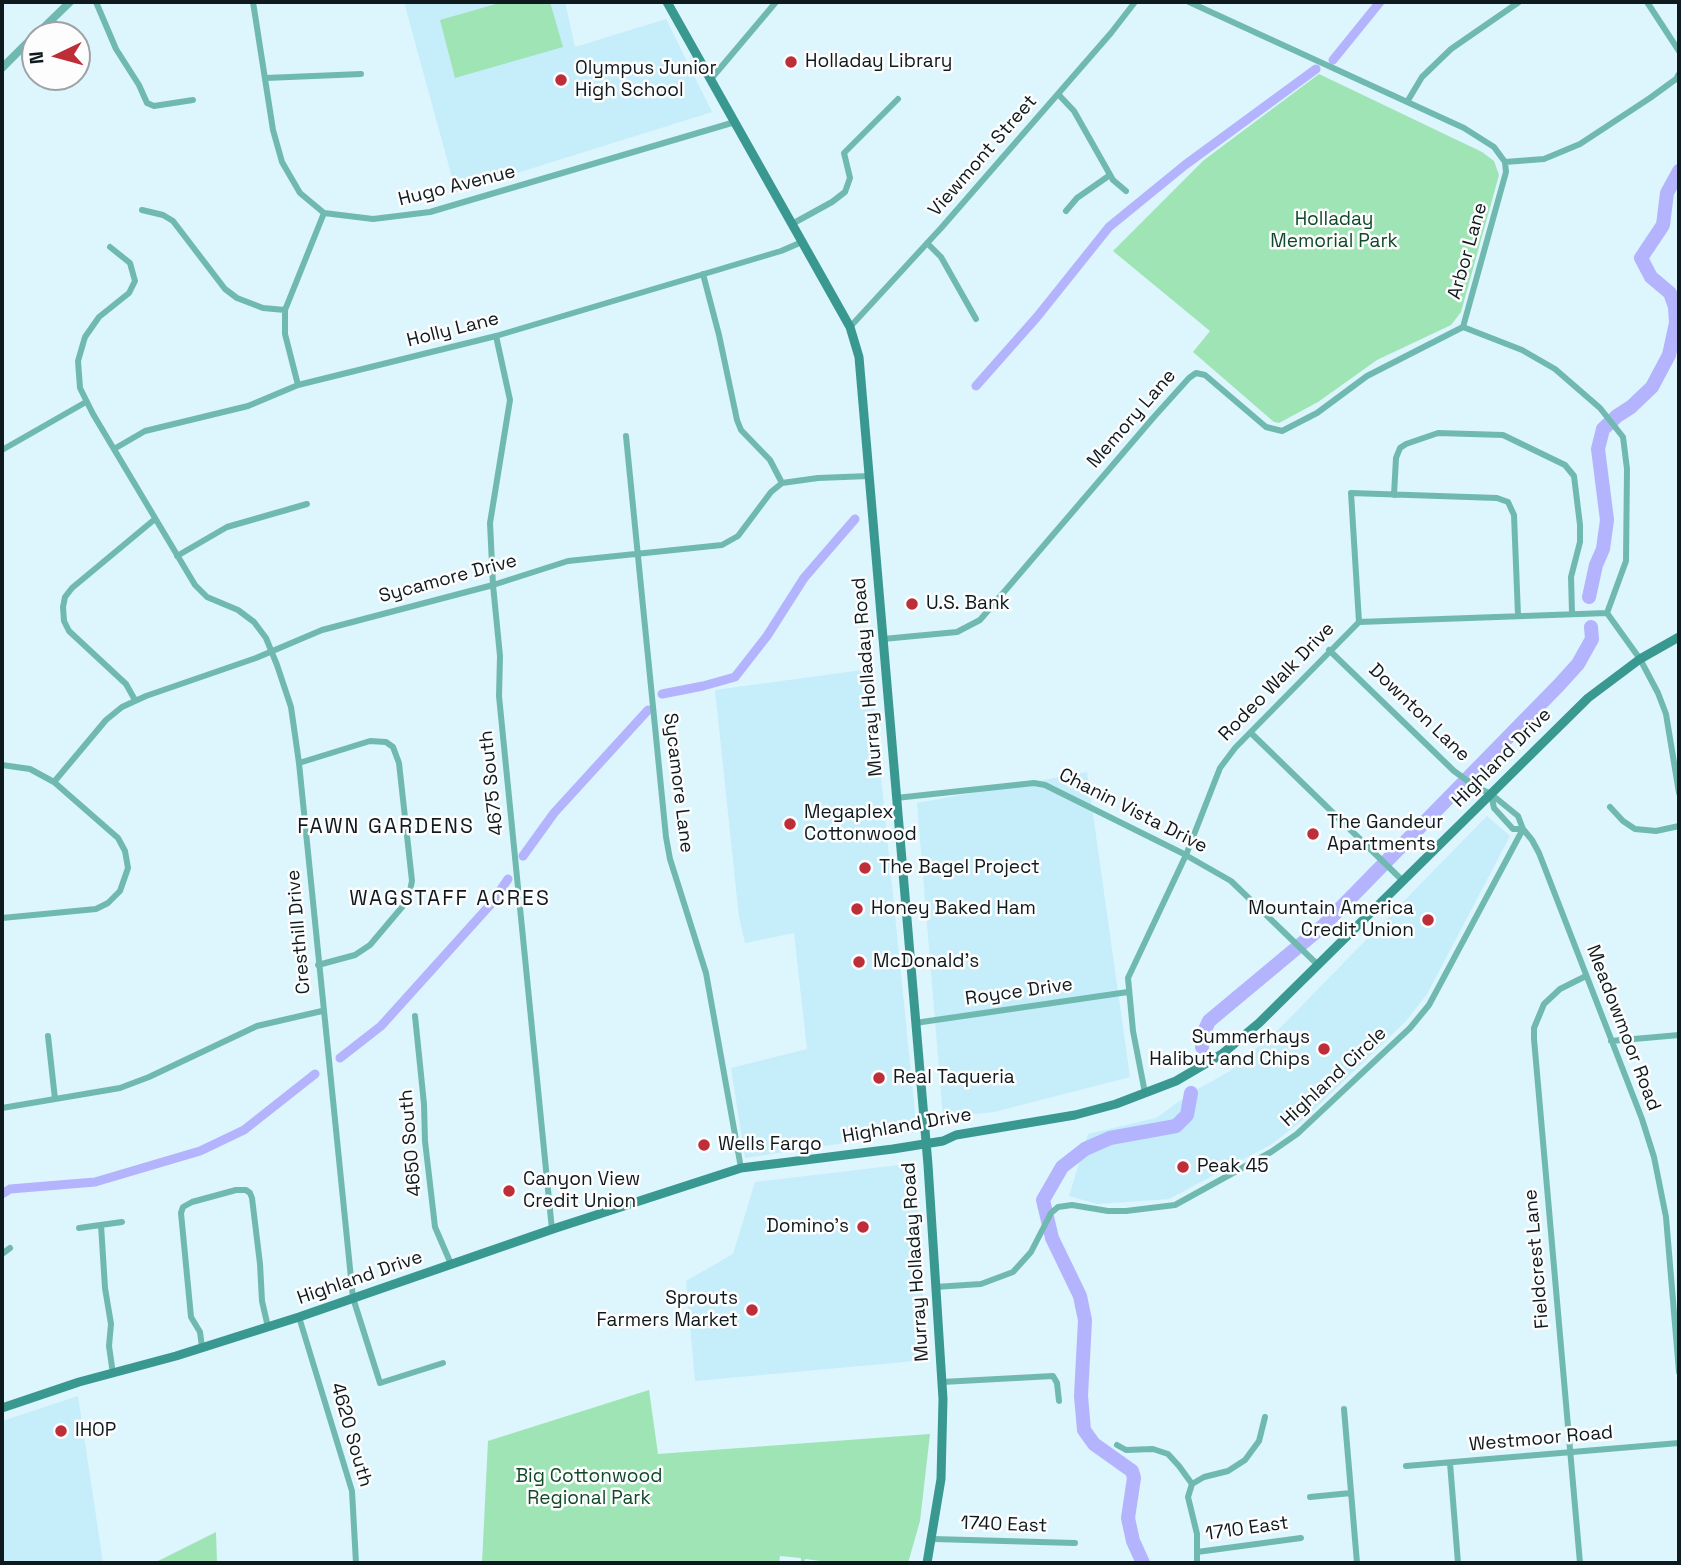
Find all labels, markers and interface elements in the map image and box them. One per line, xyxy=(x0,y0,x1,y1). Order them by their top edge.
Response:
north arrow xyxy=(21,21,91,91)
text: N xyxy=(24,50,50,65)
place label: Holladay Library xyxy=(805,51,952,73)
marker: Holladay Library xyxy=(783,54,799,70)
place label: Olympus Junior High School xyxy=(575,58,717,102)
marker: Olympus Junior High School xyxy=(553,72,569,88)
street label: Viewmont Street xyxy=(924,90,1042,222)
street label: Hugo Avenue xyxy=(396,160,518,212)
street label: Arbor Lane xyxy=(1443,200,1493,302)
park label: Holladay Memorial Park xyxy=(1270,209,1398,253)
street label: Holly Lane xyxy=(405,308,501,352)
street label: Memory Lane xyxy=(1083,365,1181,473)
street label: Sycamore Drive xyxy=(376,550,520,608)
street label: Murray Holladay Road xyxy=(848,577,888,777)
place label: U.S. Bank xyxy=(926,593,1010,615)
marker: U.S. Bank xyxy=(904,596,920,612)
street label: Rodeo Walk Drive xyxy=(1214,618,1340,746)
street label: Downton Lane xyxy=(1364,659,1474,767)
street label: Highland Drive xyxy=(1448,704,1556,812)
street label: Sycamore Lane xyxy=(658,712,698,854)
street label: 4675 South xyxy=(475,729,509,837)
street label: Chanin Vista Drive xyxy=(1055,764,1211,858)
place label: Megaplex Cottonwood xyxy=(804,802,917,846)
place label: The Gandeur Apartments xyxy=(1327,812,1443,856)
district label: FAWN GARDENS xyxy=(299,814,473,840)
marker: Megaplex Cottonwood xyxy=(782,816,798,832)
marker: The Gandeur Apartments xyxy=(1305,826,1321,842)
place label: The Bagel Project xyxy=(879,857,1040,879)
marker: The Bagel Project xyxy=(857,860,873,876)
street label: Cresthill Drive xyxy=(282,869,316,995)
district label: WAGSTAFF ACRES xyxy=(351,886,549,912)
place label: Honey Baked Ham xyxy=(871,898,1036,920)
place label: Mountain America Credit Union xyxy=(1248,898,1414,942)
marker: Honey Baked Ham xyxy=(849,901,865,917)
marker: Mountain America Credit Union xyxy=(1420,912,1436,928)
street label: Meadowmoor Road xyxy=(1581,942,1665,1114)
place label: McDonald's xyxy=(873,951,979,973)
marker: McDonald's xyxy=(851,954,867,970)
street label: Royce Drive xyxy=(964,973,1074,1011)
street label: Highland Circle xyxy=(1276,1022,1392,1132)
place label: Summerhays Halibut and Chips xyxy=(1149,1027,1310,1071)
marker: Summerhays Halibut and Chips xyxy=(1316,1041,1332,1057)
place label: Real Taqueria xyxy=(893,1067,1015,1089)
marker: Real Taqueria xyxy=(871,1070,887,1086)
street label: 4650 South xyxy=(395,1089,427,1197)
street label: Highland Drive xyxy=(841,1103,973,1149)
place label: Wells Fargo xyxy=(718,1134,822,1156)
marker: Wells Fargo xyxy=(696,1137,712,1153)
place label: Peak 45 xyxy=(1197,1156,1269,1178)
marker: Peak 45 xyxy=(1175,1159,1191,1175)
street label: Murray Holladay Road xyxy=(898,1162,934,1362)
place label: Canyon View Credit Union xyxy=(523,1169,640,1213)
marker: Canyon View Credit Union xyxy=(501,1183,517,1199)
street label: Fieldcrest Lane xyxy=(1520,1188,1554,1330)
place label: Domino's xyxy=(766,1216,849,1238)
marker: Domino's xyxy=(855,1219,871,1235)
street label: Highland Drive xyxy=(294,1246,426,1310)
place label: Sprouts Farmers Market xyxy=(596,1288,738,1332)
marker: Sprouts Farmers Market xyxy=(744,1302,760,1318)
street label: 4620 South xyxy=(325,1380,377,1490)
place label: IHOP xyxy=(75,1420,116,1442)
street label: Westmoor Road xyxy=(1468,1421,1614,1457)
marker: IHOP xyxy=(53,1423,69,1439)
park label: Big Cottonwood Regional Park xyxy=(515,1466,663,1510)
street label: 1740 East xyxy=(960,1512,1048,1538)
street label: 1710 East xyxy=(1204,1512,1290,1546)

